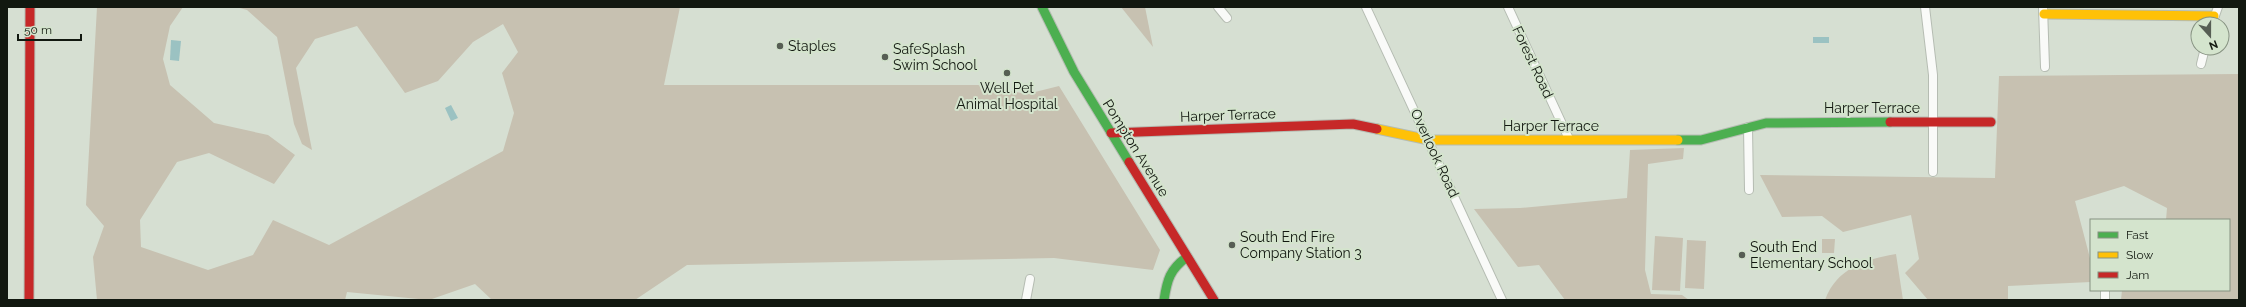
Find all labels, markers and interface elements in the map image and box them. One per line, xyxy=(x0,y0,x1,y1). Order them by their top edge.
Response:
scale bar xyxy=(18,16,81,42)
north arrow xyxy=(2190,16,2230,56)
text: 50 m xyxy=(24,23,52,37)
street label: Forest Road xyxy=(1509,23,1557,101)
text: N xyxy=(2207,37,2220,52)
place label: Staples xyxy=(788,38,836,54)
marker: Staples xyxy=(775,41,785,51)
place label: SafeSplash Swim School xyxy=(893,41,977,73)
marker: SafeSplash Swim School xyxy=(880,52,890,62)
marker: Well Pet Animal Hospital xyxy=(1002,68,1012,78)
place label: Well Pet Animal Hospital xyxy=(956,80,1058,112)
street label: Pompton Avenue xyxy=(1100,96,1172,200)
street label: Harper Terrace xyxy=(1824,100,1920,116)
street label: Harper Terrace xyxy=(1180,105,1276,125)
street label: Overlook Road xyxy=(1407,106,1463,200)
street label: Harper Terrace xyxy=(1503,118,1599,134)
legend xyxy=(2090,219,2230,291)
text: Fast xyxy=(2126,228,2149,242)
place label: South End Fire Company Station 3 xyxy=(1240,229,1362,261)
place label: South End Elementary School xyxy=(1750,239,1873,271)
marker: South End Fire Company Station 3 xyxy=(1227,240,1237,250)
text: Slow xyxy=(2126,248,2153,262)
marker: South End Elementary School xyxy=(1737,250,1747,260)
text: Jam xyxy=(2126,268,2149,282)

